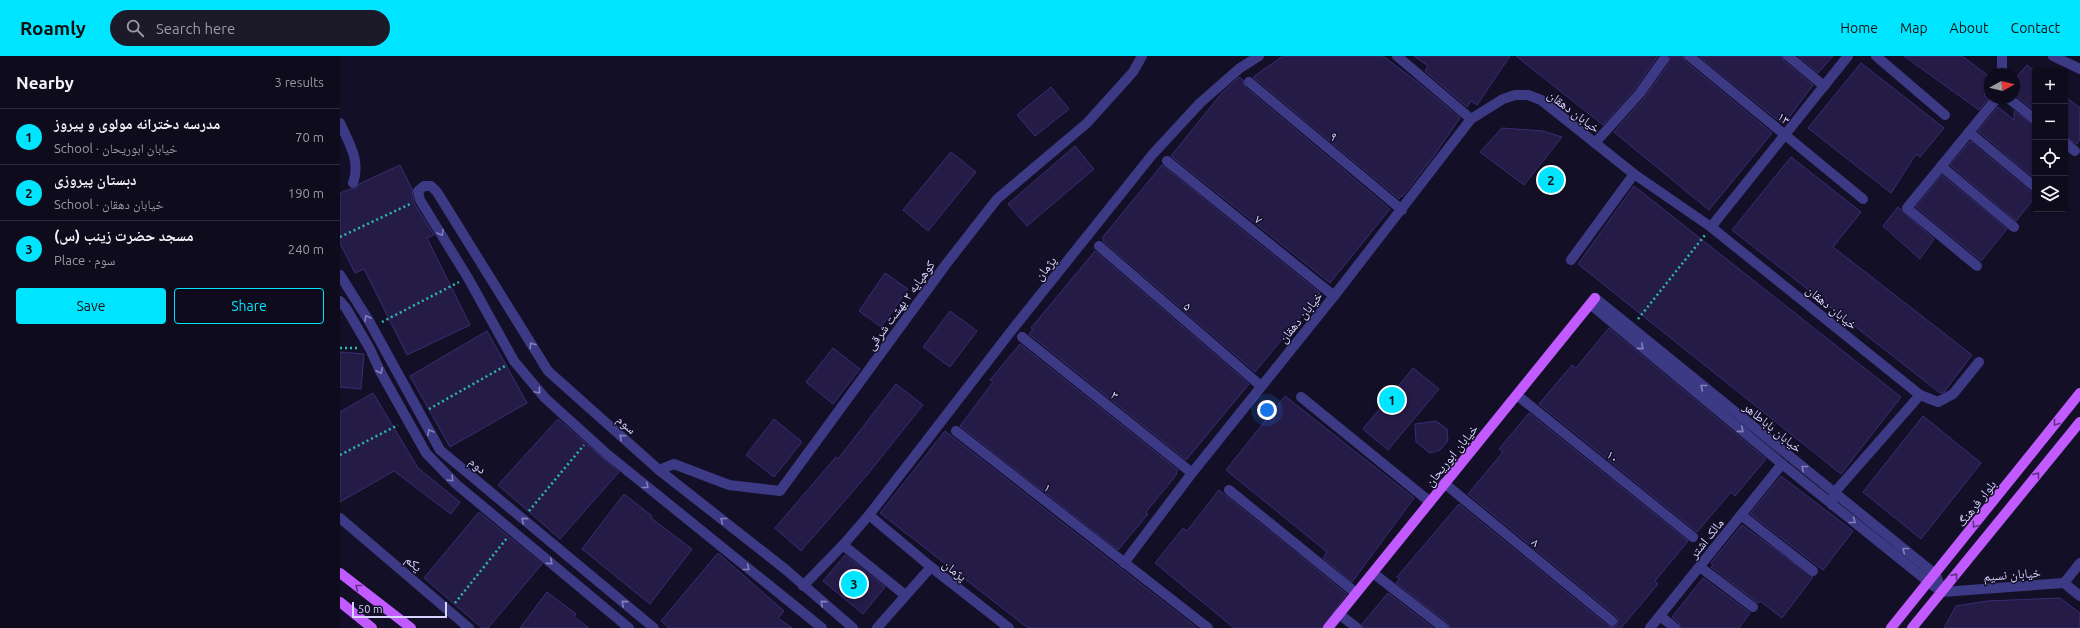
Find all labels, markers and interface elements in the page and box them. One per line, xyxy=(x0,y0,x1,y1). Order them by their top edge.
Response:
search box xyxy=(110,10,390,46)
text: Roamly xyxy=(20,17,86,39)
icon: search xyxy=(124,17,146,39)
text: Search here xyxy=(156,20,235,37)
text: Home xyxy=(1840,20,1878,36)
text: Map xyxy=(1900,20,1928,36)
text: About xyxy=(1950,20,1989,36)
text: Contact xyxy=(2011,20,2060,36)
north arrow xyxy=(1984,68,2020,104)
map controls xyxy=(2032,68,2068,212)
button: + xyxy=(2032,68,2068,104)
text: Nearby xyxy=(16,73,74,92)
text: 3 results xyxy=(274,75,324,89)
street label: خیابان دهقان xyxy=(1544,87,1603,137)
button: − xyxy=(2032,104,2068,140)
street label: ۱۳ xyxy=(1775,109,1793,127)
text: مدرسه دخترانه مولوی و پیروز xyxy=(54,115,220,132)
street label: ۹ xyxy=(1327,129,1341,143)
text: 1 xyxy=(25,130,33,144)
text: 70 m xyxy=(295,130,324,144)
button: locate xyxy=(2032,140,2068,176)
text: School · خیابان ابوریحان xyxy=(54,141,178,155)
pin: 2 xyxy=(1538,165,1564,195)
text: دبستان پیروزی xyxy=(54,171,137,188)
button: layers xyxy=(2032,176,2068,212)
text: 2 xyxy=(25,186,33,200)
text: 190 m xyxy=(288,186,324,200)
text: School · خیابان دهقان xyxy=(54,197,164,211)
street label: ۷ xyxy=(1252,212,1266,226)
text: مسجد حضرت زینب (س) xyxy=(54,227,194,244)
one-way arrow xyxy=(436,229,443,236)
text: 3 xyxy=(25,242,33,256)
text: 240 m xyxy=(288,242,324,256)
text: Place · سوم xyxy=(54,253,115,267)
street label: پژمان xyxy=(1031,253,1061,284)
street label: کوهپایه ۲ بهشت شرقی xyxy=(863,257,939,354)
street label: خیابان دهقان xyxy=(1802,282,1860,333)
button: Save xyxy=(16,288,166,324)
button: Share xyxy=(174,288,324,324)
street label: خیابان دهقان xyxy=(1275,289,1326,347)
street label: ۵ xyxy=(1181,299,1195,313)
one-way arrow xyxy=(365,315,372,322)
one-way arrow xyxy=(529,342,537,349)
one-way arrow xyxy=(1637,342,1644,349)
one-way arrow xyxy=(375,366,383,374)
one-way arrow xyxy=(1701,384,1708,391)
pin: 1 xyxy=(1379,385,1405,415)
one-way arrow xyxy=(534,386,541,393)
street label: ۳ xyxy=(1108,388,1122,402)
street label: خیابان باباطاهر xyxy=(1739,399,1805,456)
your location xyxy=(1257,400,1277,420)
street label: سوم xyxy=(613,412,639,438)
one-way arrow xyxy=(2053,419,2060,426)
street label: خیابان ابوریحان xyxy=(1422,421,1482,490)
one-way arrow xyxy=(1737,426,1744,433)
one-way arrow xyxy=(427,429,435,437)
one-way arrow xyxy=(620,435,627,442)
street label: ۱۰ xyxy=(1604,447,1622,465)
street label: دوم xyxy=(465,454,489,478)
one-way arrow xyxy=(1802,466,1809,473)
one-way arrow xyxy=(2032,473,2039,480)
one-way arrow xyxy=(446,474,454,482)
street label: بلوار فرهنگ xyxy=(1954,477,2000,530)
street label: ۱ xyxy=(1041,480,1055,494)
one-way arrow xyxy=(641,482,649,489)
street label: مالک اشتر xyxy=(1685,515,1728,563)
one-way arrow xyxy=(1848,517,1855,524)
one-way arrow xyxy=(522,518,529,525)
one-way arrow xyxy=(720,518,727,525)
one-way arrow xyxy=(1973,521,1980,528)
street label: ۸ xyxy=(1529,535,1543,549)
one-way arrow xyxy=(1903,548,1910,555)
street label: یکم xyxy=(402,552,425,575)
street label: پژمان xyxy=(939,556,970,585)
one-way arrow xyxy=(545,558,553,565)
one-way arrow xyxy=(743,563,750,570)
street label: خیابان نسیم xyxy=(1983,565,2041,585)
pin: 3 xyxy=(841,569,867,599)
one-way arrow xyxy=(1950,573,1957,580)
one-way arrow xyxy=(356,585,363,592)
scale bar xyxy=(352,600,447,619)
one-way arrow xyxy=(820,600,828,607)
one-way arrow xyxy=(622,601,629,608)
text: 50 m xyxy=(358,603,382,615)

